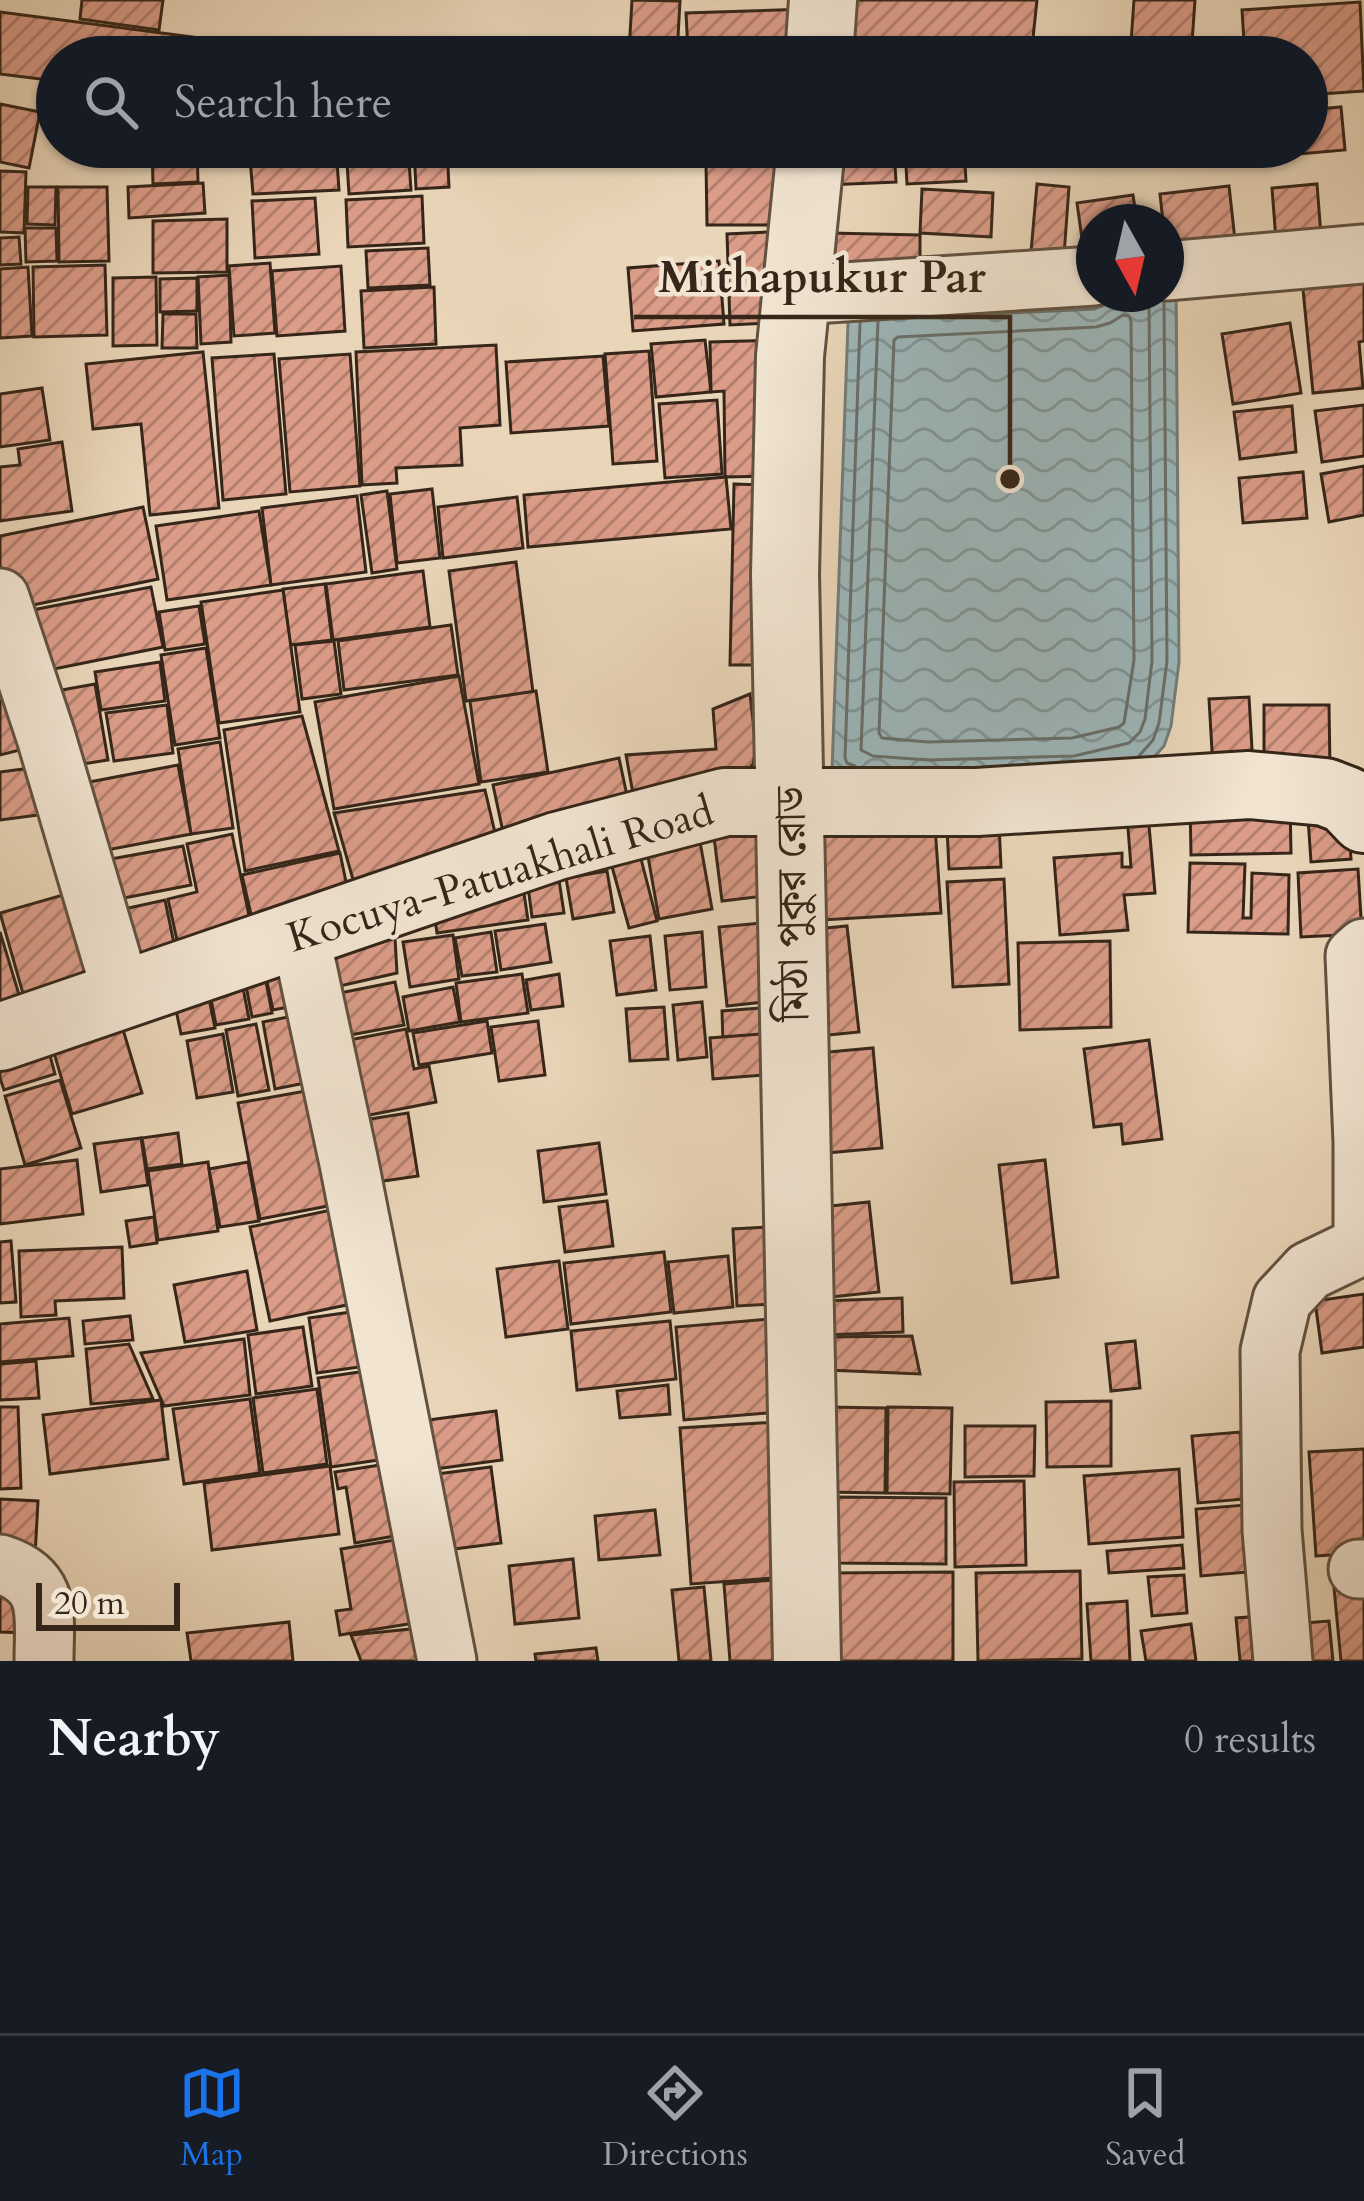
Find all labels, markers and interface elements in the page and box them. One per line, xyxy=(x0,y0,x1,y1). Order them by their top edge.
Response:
search box xyxy=(36,36,1328,168)
icon: search xyxy=(78,69,144,135)
text: Search here xyxy=(174,72,392,133)
north arrow xyxy=(1076,204,1184,312)
callout: Mithapukur Par xyxy=(634,236,1010,317)
text: Mithapukur Par xyxy=(658,247,987,308)
street label: Kocuya-Patuakhali Road xyxy=(281,783,720,966)
street label: মিঠা পুকুর রোড xyxy=(762,784,823,1024)
scale bar xyxy=(36,1577,180,1630)
text: 20 m xyxy=(54,1581,125,1626)
text: Nearby xyxy=(48,1704,220,1774)
text: 0 results xyxy=(1184,1713,1316,1766)
tab: Map xyxy=(179,2060,245,2177)
tab: Directions xyxy=(602,2060,748,2177)
tab: Saved xyxy=(1105,2060,1185,2177)

